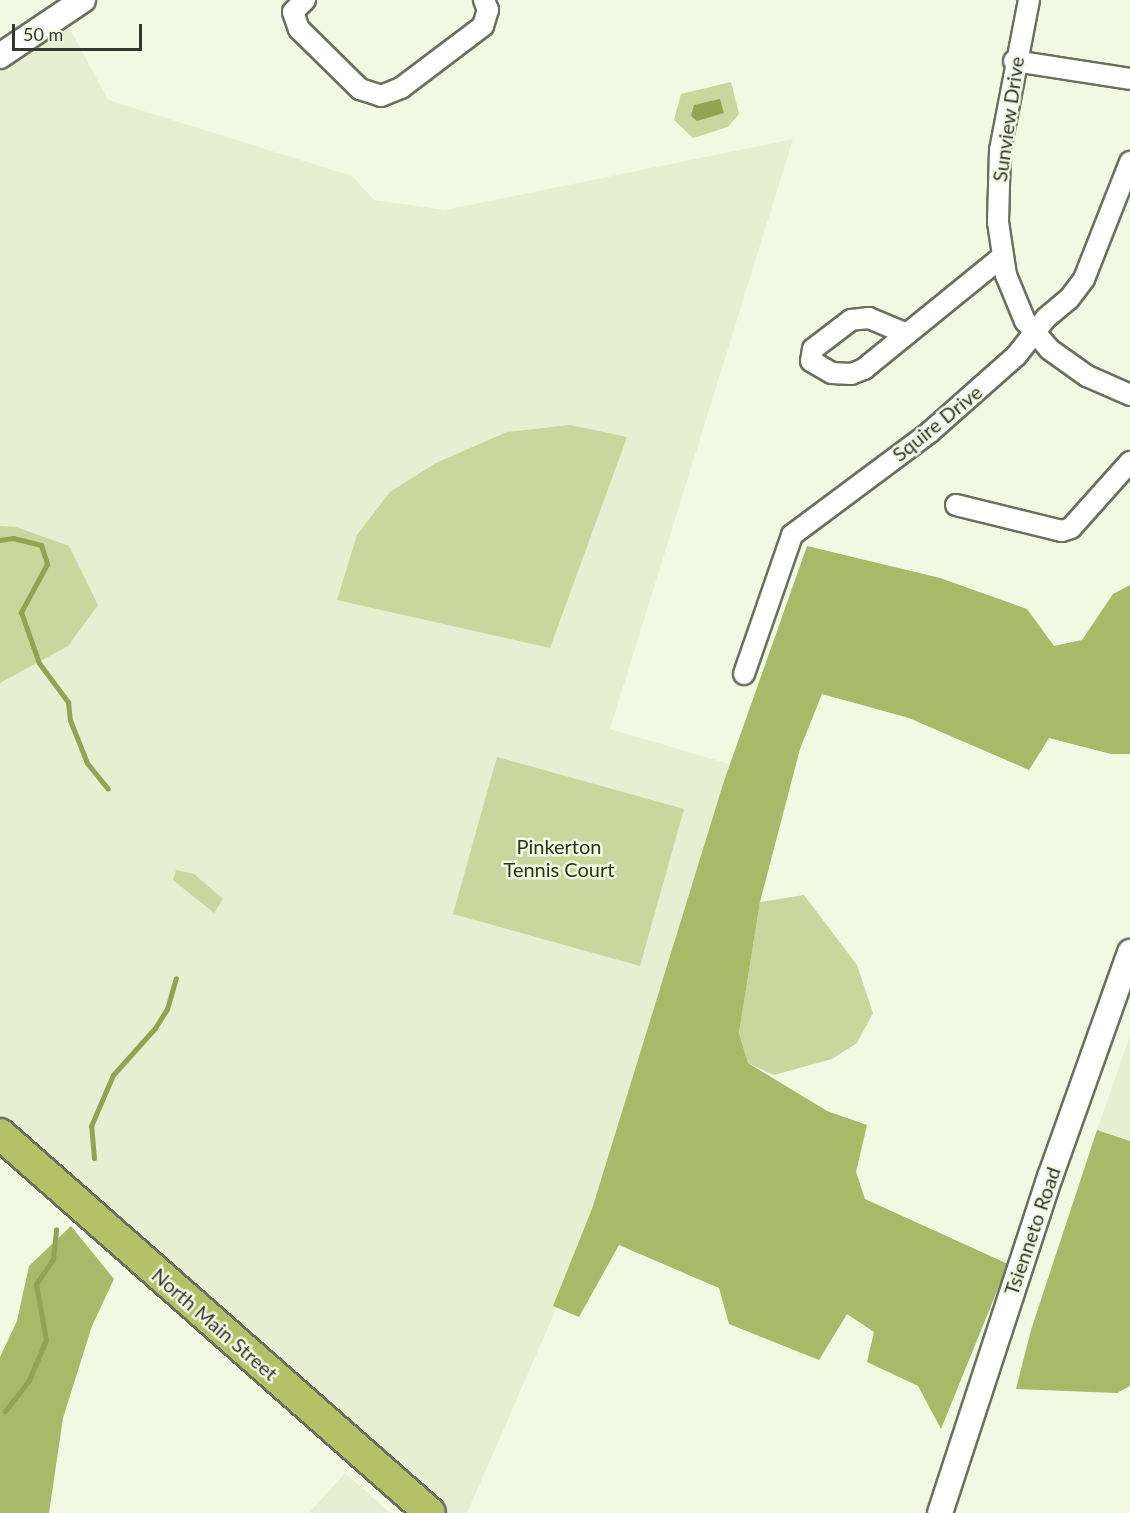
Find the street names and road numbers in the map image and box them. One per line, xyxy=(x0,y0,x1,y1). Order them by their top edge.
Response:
street label: Sunview Drive xyxy=(987,55,1029,183)
street label: Squire Drive xyxy=(887,380,987,466)
street label: Tsienneto Road xyxy=(999,1164,1065,1298)
street label: North Main Street xyxy=(147,1263,283,1385)

